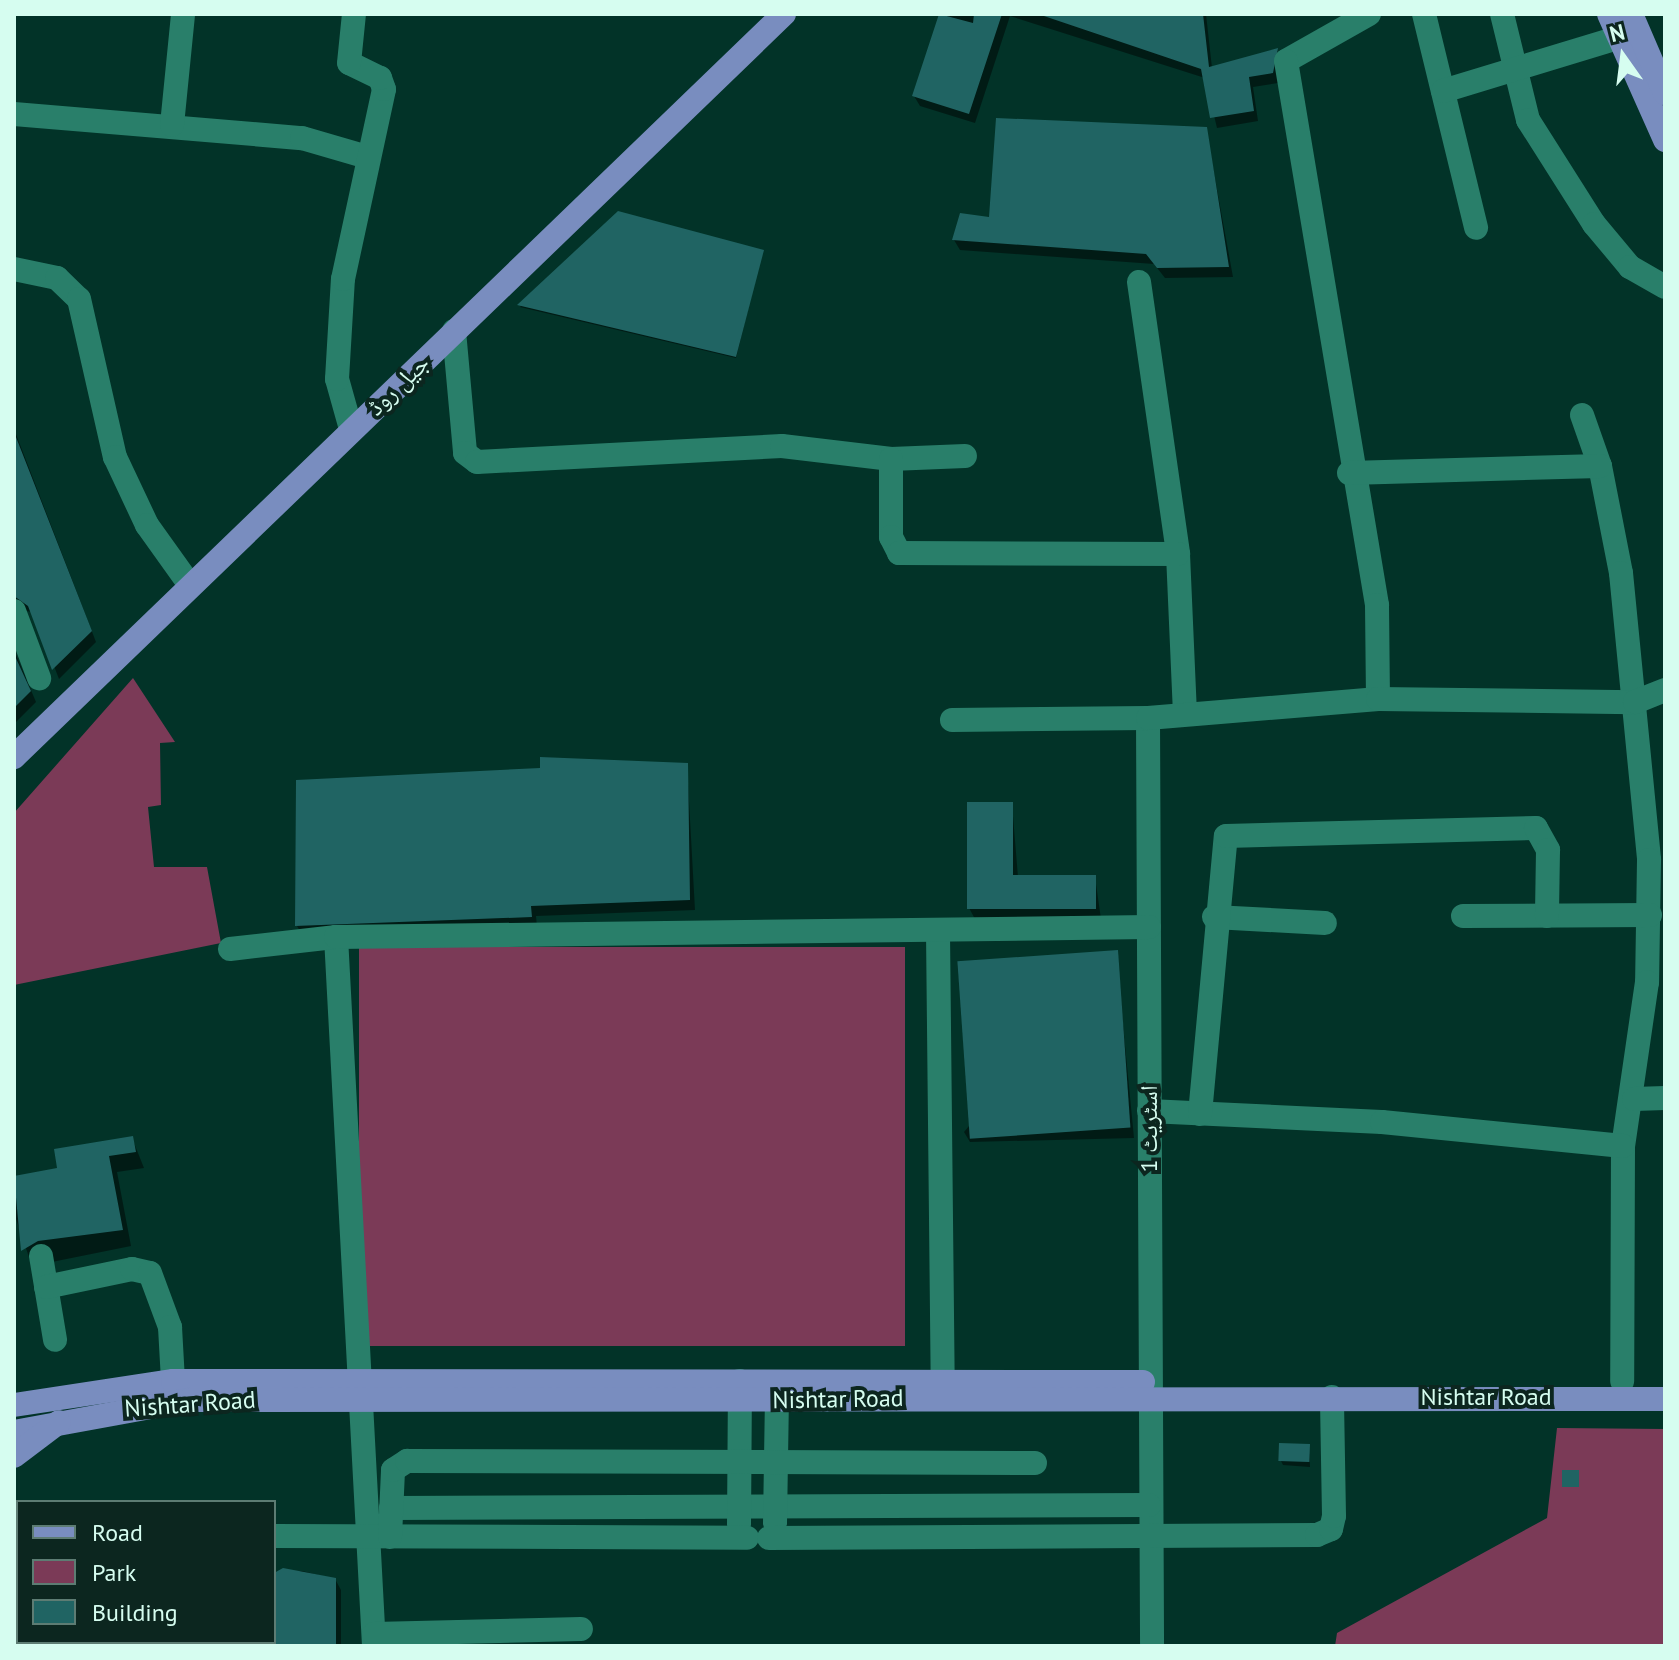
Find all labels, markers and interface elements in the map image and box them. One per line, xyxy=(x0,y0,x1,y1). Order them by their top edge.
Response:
north arrow xyxy=(1583,16,1663,96)
text: N xyxy=(1607,17,1628,48)
street label: جیل روڈ xyxy=(361,349,435,421)
street label: اسٹریٹ 1 xyxy=(1135,1085,1163,1173)
street label: Nishtar Road xyxy=(772,1383,904,1415)
street label: Nishtar Road xyxy=(1420,1383,1552,1411)
street label: Nishtar Road xyxy=(124,1385,256,1423)
legend xyxy=(16,1500,276,1644)
text: Road xyxy=(92,1517,143,1548)
text: Park xyxy=(92,1557,136,1588)
text: Building xyxy=(92,1597,178,1628)

